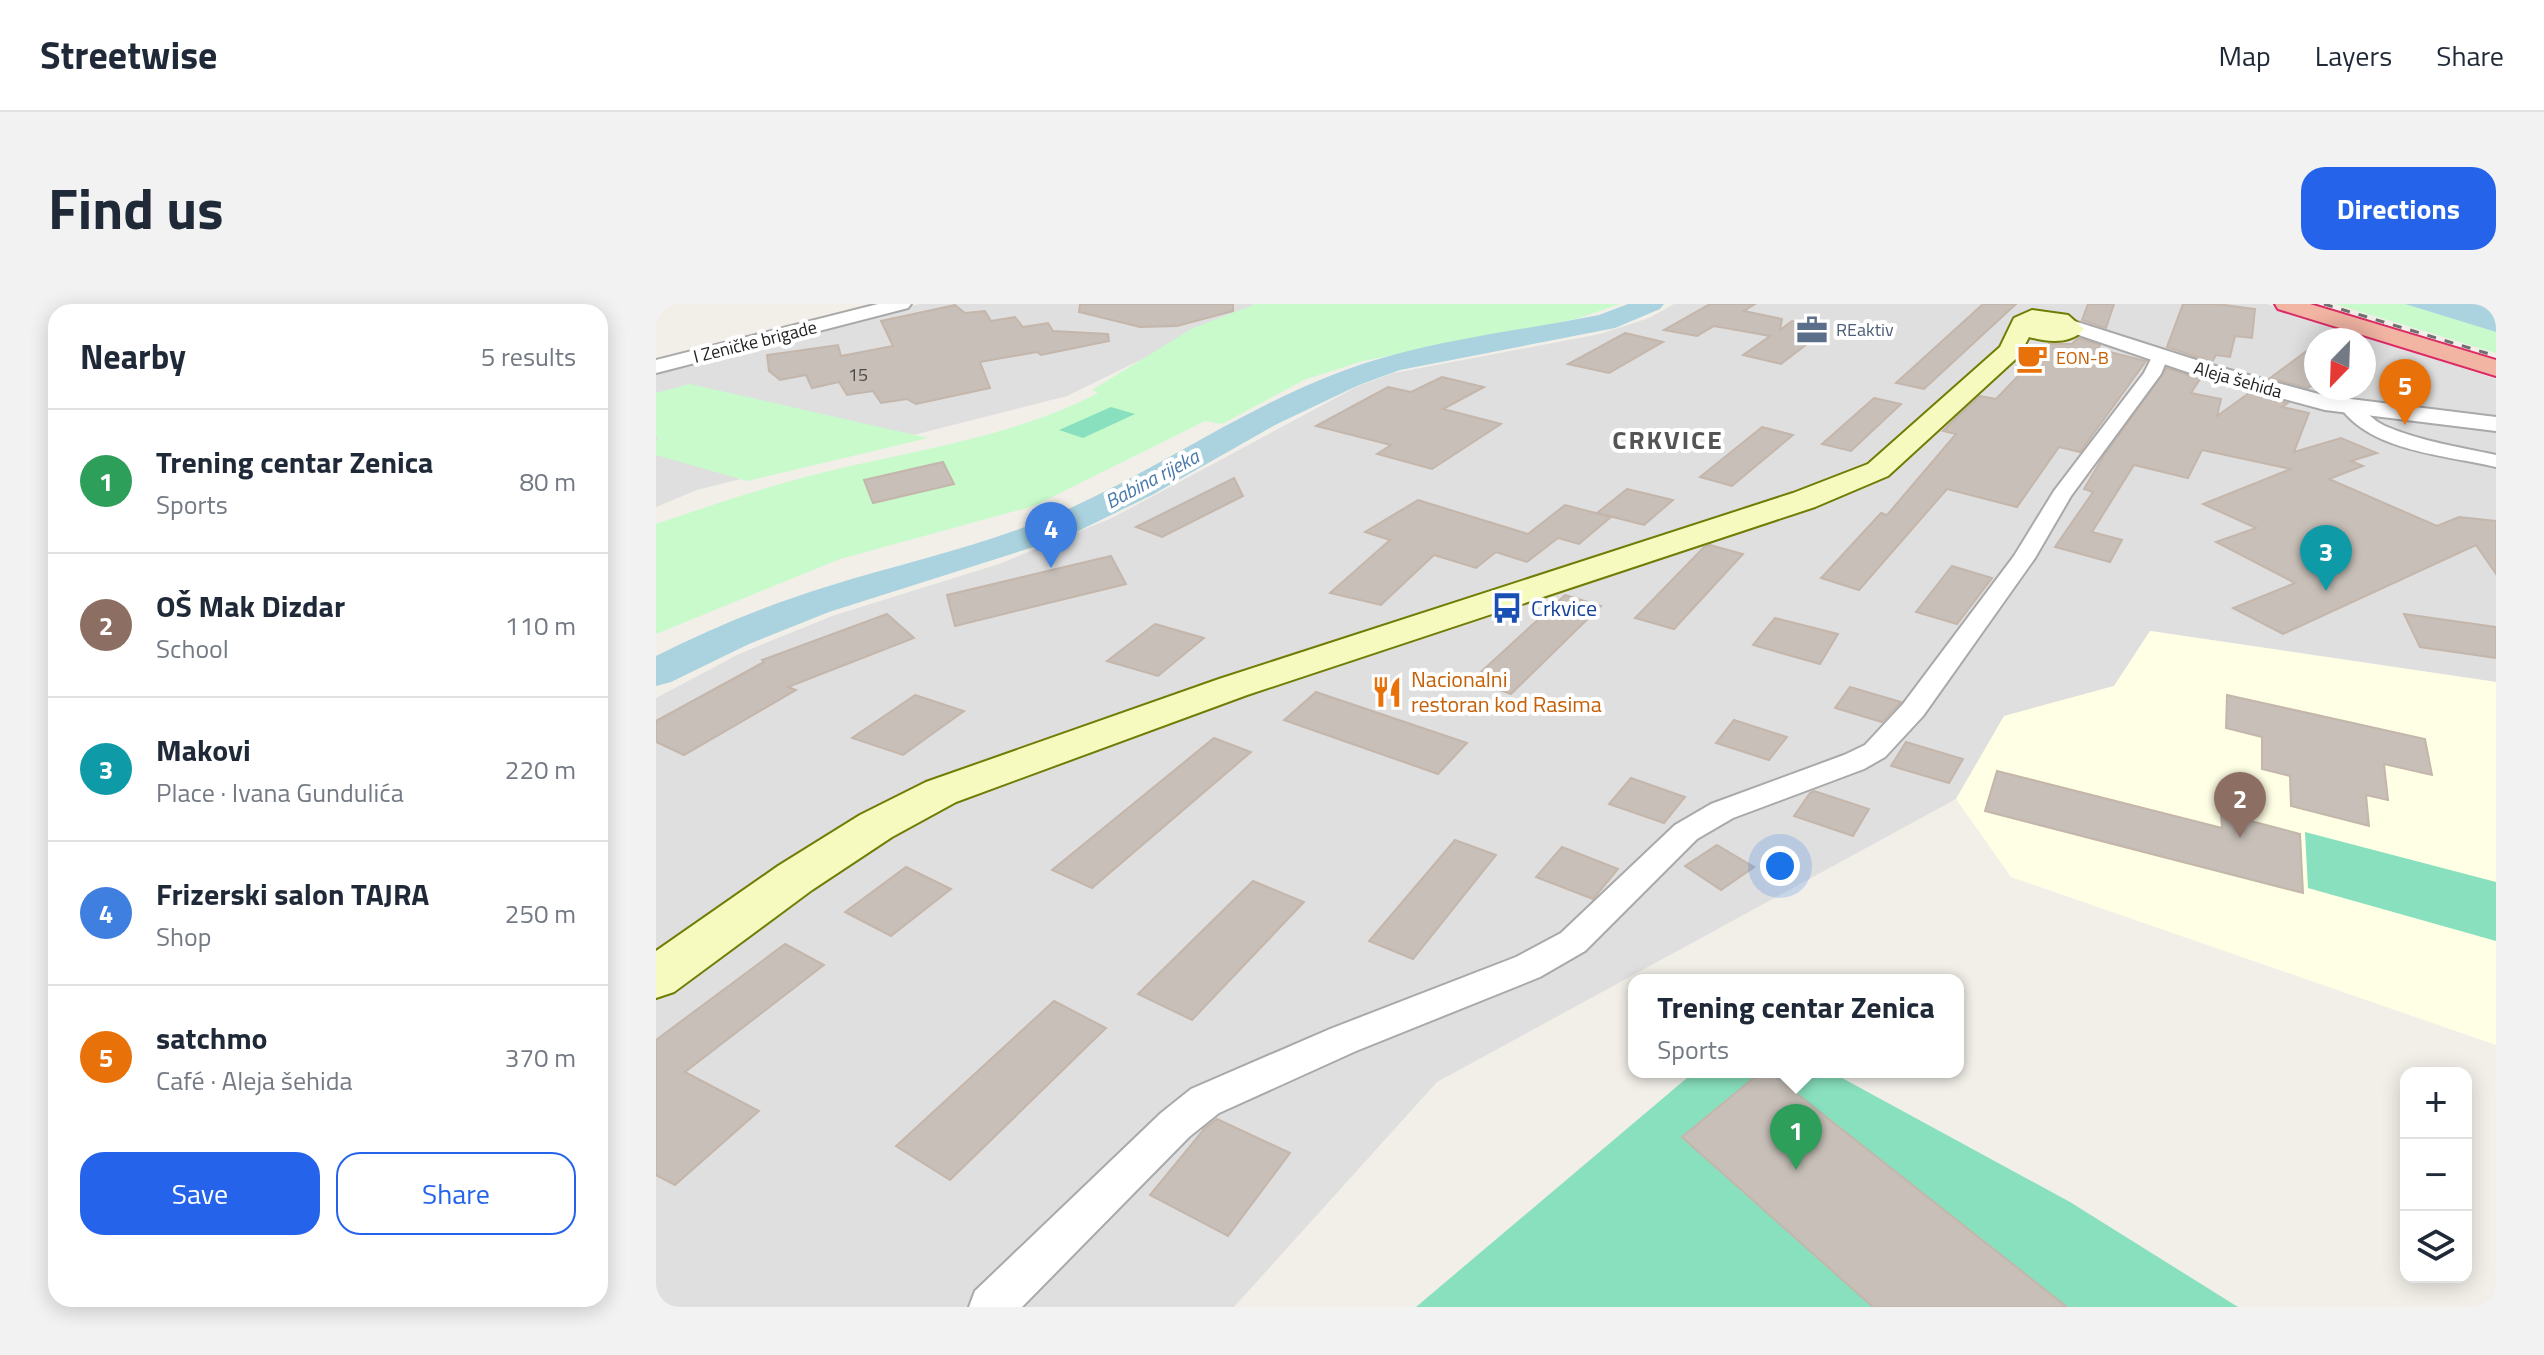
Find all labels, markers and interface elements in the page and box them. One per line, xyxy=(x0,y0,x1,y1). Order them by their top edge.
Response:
text: Streetwise xyxy=(40,26,218,84)
text: Map xyxy=(2218,34,2271,77)
text: Layers xyxy=(2315,34,2392,77)
text: Share xyxy=(2436,34,2504,77)
text: Find us xyxy=(48,166,224,251)
button: Directions xyxy=(2301,167,2496,250)
street label: I Zeničke brigade xyxy=(690,313,819,370)
office icon: REaktiv xyxy=(1795,313,1829,347)
place label: REaktiv xyxy=(1836,316,1894,343)
north arrow xyxy=(2304,328,2376,400)
text: Nearby xyxy=(80,330,186,382)
text: 5 results xyxy=(481,337,576,376)
cafe icon: EON-B xyxy=(2015,341,2049,375)
place label: EON-B xyxy=(2056,344,2109,371)
street label: Aleja šehida xyxy=(2191,354,2285,405)
pin: 5 xyxy=(2379,359,2431,425)
house number: 15 xyxy=(848,361,868,388)
district label: CRKVICE xyxy=(1612,420,1724,459)
text: Trening centar Zenica xyxy=(156,439,433,485)
water label: Babina rijeka xyxy=(1099,440,1205,516)
text: 1 xyxy=(99,462,113,501)
text: 80 m xyxy=(519,462,576,501)
text: Sports xyxy=(156,485,228,524)
pin: 4 xyxy=(1025,502,1077,568)
pin: 3 xyxy=(2300,525,2352,591)
text: OŠ Mak Dizdar xyxy=(156,583,345,629)
bus stop icon: Crkvice xyxy=(1490,591,1524,625)
place label: Crkvice xyxy=(1531,591,1597,625)
text: 2 xyxy=(99,606,113,645)
text: 110 m xyxy=(505,606,576,645)
text: School xyxy=(156,629,229,668)
place label: Nacionalni restoran kod Rasima xyxy=(1411,662,1602,721)
restaurant icon: Nacionalni restoran kod Rasima xyxy=(1370,675,1404,709)
text: Makovi xyxy=(156,727,251,773)
text: 3 xyxy=(99,750,113,789)
text: 220 m xyxy=(505,750,576,789)
pin: 2 xyxy=(2214,772,2266,838)
text: Place · Ivana Gundulića xyxy=(156,773,404,812)
your location xyxy=(1760,846,1800,886)
text: Frizerski salon TAJRA xyxy=(156,871,429,917)
text: 4 xyxy=(99,894,113,933)
text: 250 m xyxy=(505,894,576,933)
text: Shop xyxy=(156,917,211,956)
popup xyxy=(1628,974,1964,1078)
text: Trening centar Zenica xyxy=(1657,984,1935,1030)
text: satchmo xyxy=(156,1015,268,1061)
text: Sports xyxy=(1657,1030,1729,1069)
text: 5 xyxy=(99,1038,113,1077)
text: 370 m xyxy=(505,1038,576,1077)
text: Café · Aleja šehida xyxy=(156,1061,352,1100)
map controls xyxy=(2400,1067,2472,1283)
button: + xyxy=(2400,1067,2472,1139)
pin: 1 xyxy=(1770,1104,1822,1170)
button: − xyxy=(2400,1139,2472,1211)
button: Save xyxy=(80,1152,320,1235)
button: Share xyxy=(336,1152,576,1235)
button: layers xyxy=(2400,1211,2472,1283)

